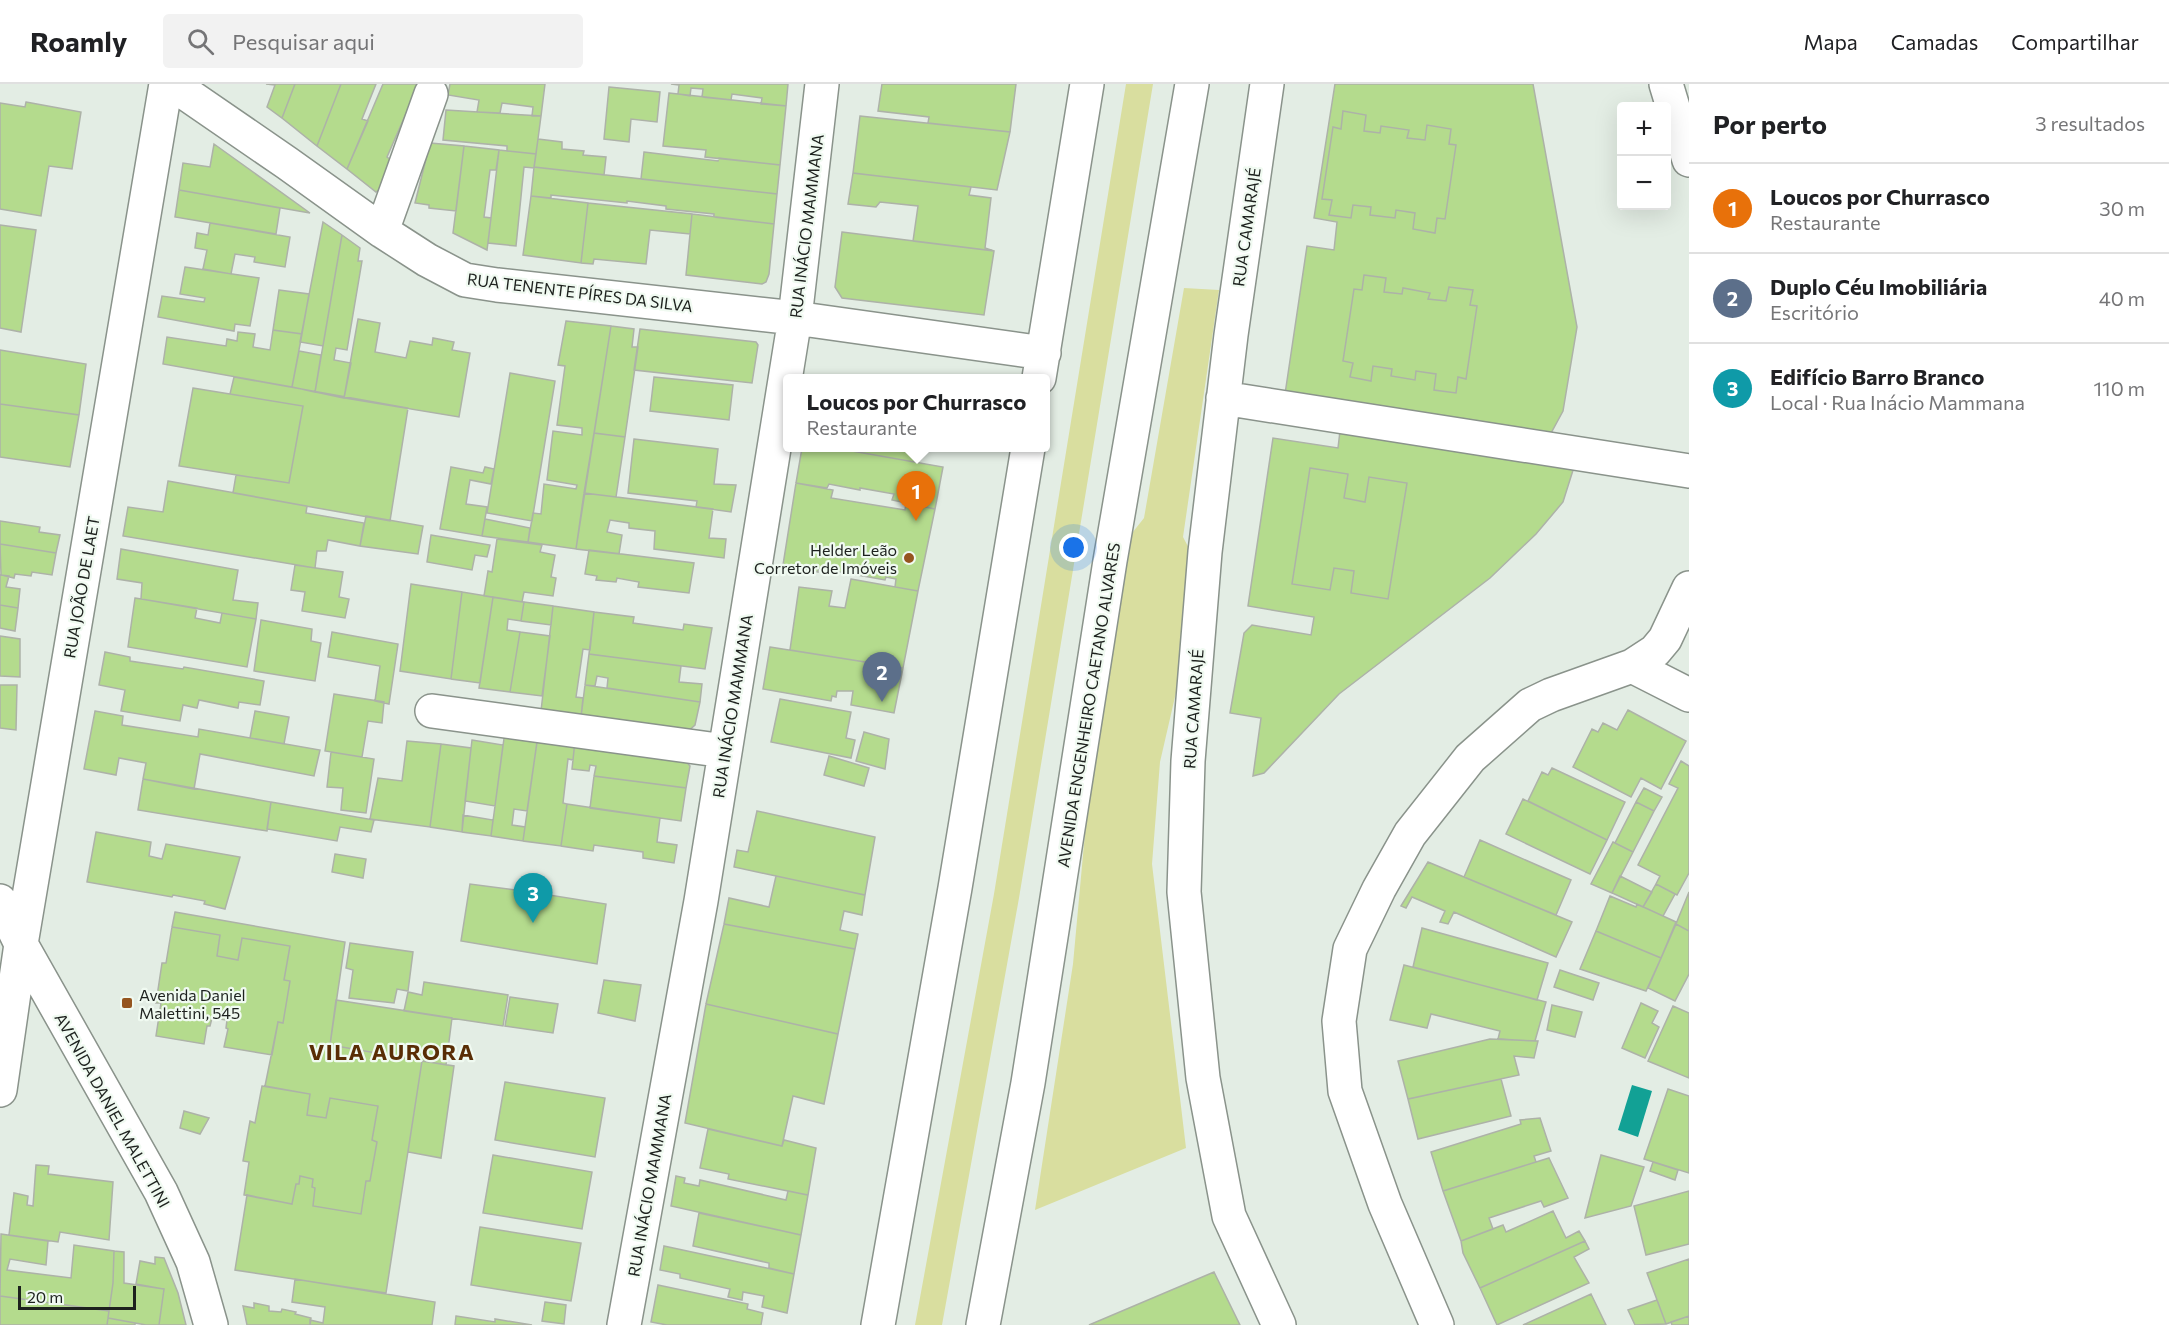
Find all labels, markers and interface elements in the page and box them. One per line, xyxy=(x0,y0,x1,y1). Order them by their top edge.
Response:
search box xyxy=(163,14,583,68)
text: Roamly xyxy=(30,24,127,58)
icon: search xyxy=(184,25,217,58)
text: Pesquisar aqui xyxy=(232,28,375,55)
text: Mapa xyxy=(1804,29,1858,54)
text: Camadas xyxy=(1891,29,1978,54)
text: Compartilhar xyxy=(2011,29,2139,54)
map controls xyxy=(1617,102,1671,210)
button: + xyxy=(1617,102,1671,156)
text: Por perto xyxy=(1713,108,1827,139)
text: 3 resultados xyxy=(2035,111,2145,135)
street label: RUA INÁCIO MAMMANA xyxy=(785,133,827,319)
button: − xyxy=(1617,156,1671,210)
street label: RUA CAMARAJÉ xyxy=(1228,166,1264,288)
text: Loucos por Churrasco xyxy=(1770,183,1990,210)
text: 1 xyxy=(1728,196,1737,220)
text: 30 m xyxy=(2099,196,2145,220)
text: Restaurante xyxy=(1770,210,1881,234)
street label: RUA TENENTE PÍRES DA SILVA xyxy=(466,269,694,315)
text: Duplo Céu Imobiliária xyxy=(1770,273,1987,300)
text: 2 xyxy=(1727,286,1738,310)
text: 40 m xyxy=(2099,286,2145,310)
text: Escritório xyxy=(1770,300,1859,324)
text: Edifício Barro Branco xyxy=(1770,363,1984,390)
popup xyxy=(783,374,1050,452)
text: 3 xyxy=(1727,376,1738,400)
text: 110 m xyxy=(2094,376,2145,400)
text: Loucos por Churrasco xyxy=(807,388,1026,415)
text: Local · Rua Inácio Mammana xyxy=(1770,390,2025,414)
text: Restaurante xyxy=(807,415,917,439)
pin: 1 xyxy=(896,472,936,521)
street label: RUA JOÃO DE LAET xyxy=(59,514,103,660)
your location xyxy=(1059,533,1088,562)
place label: Helder Leão Corretor de Imóveis xyxy=(754,540,897,577)
street label: AVENIDA ENGENHEIRO CAETANO ALVARES xyxy=(1053,541,1123,869)
marker: Helder Leão Corretor de Imóveis xyxy=(902,551,916,565)
street label: RUA INÁCIO MAMMANA xyxy=(708,613,756,799)
street label: RUA CAMARAJÉ xyxy=(1179,648,1207,770)
pin: 2 xyxy=(862,652,902,702)
pin: 3 xyxy=(514,874,552,923)
place label: Avenida Daniel Malettini, 545 xyxy=(139,985,246,1022)
marker: Avenida Daniel Malettini, 545 xyxy=(120,996,134,1010)
street label: AVENIDA DANIEL MALETTINI xyxy=(51,1009,175,1211)
district label: VILA AURORA xyxy=(309,1038,475,1065)
street label: RUA INÁCIO MAMMANA xyxy=(624,1092,674,1278)
scale bar xyxy=(18,1283,136,1310)
text: 20 m xyxy=(27,1287,63,1306)

